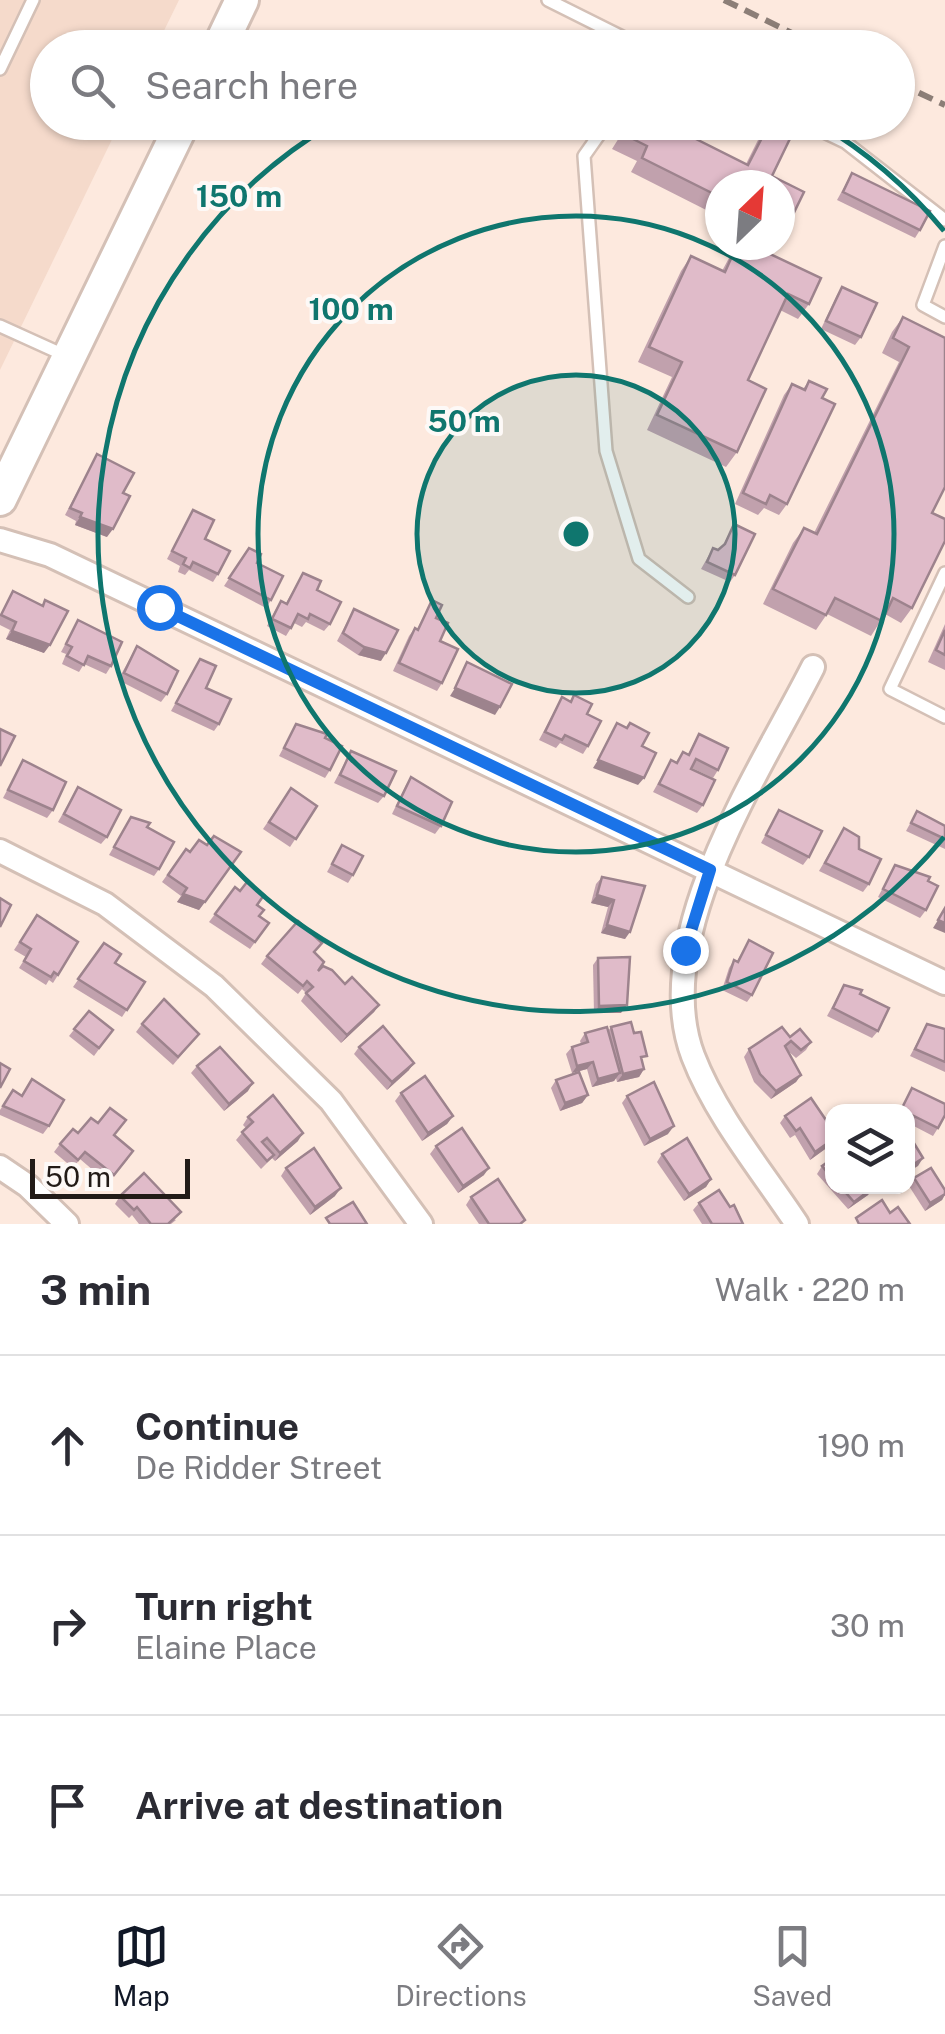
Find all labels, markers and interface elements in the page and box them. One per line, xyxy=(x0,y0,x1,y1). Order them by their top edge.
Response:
search box xyxy=(30,30,915,140)
icon: search xyxy=(65,58,120,113)
text: Search here xyxy=(145,63,358,108)
north arrow xyxy=(705,170,795,260)
text: 150 m xyxy=(196,178,282,214)
text: 100 m xyxy=(308,291,394,327)
text: 50 m xyxy=(427,403,501,439)
centre of rings xyxy=(558,516,594,552)
route start xyxy=(137,585,183,631)
route end xyxy=(663,928,709,974)
map controls xyxy=(825,1104,915,1194)
button: layers xyxy=(825,1104,915,1194)
scale bar xyxy=(30,1154,190,1198)
text: 50 m xyxy=(45,1160,111,1193)
text: 3 min xyxy=(40,1265,151,1314)
text: Walk · 220 m xyxy=(715,1271,905,1308)
text: Continue xyxy=(135,1404,299,1449)
icon: ahead xyxy=(40,1418,95,1473)
text: 190 m xyxy=(817,1427,905,1464)
text: De Ridder Street xyxy=(135,1449,382,1486)
text: Turn right xyxy=(135,1584,313,1629)
icon: right xyxy=(40,1598,95,1653)
text: 30 m xyxy=(830,1607,905,1644)
text: Elaine Place xyxy=(135,1629,317,1666)
icon: arrive xyxy=(40,1778,95,1833)
text: Arrive at destination xyxy=(135,1783,503,1828)
tab: Map xyxy=(113,1919,170,2012)
tab: Directions xyxy=(395,1919,527,2012)
tab: Saved xyxy=(752,1919,832,2012)

